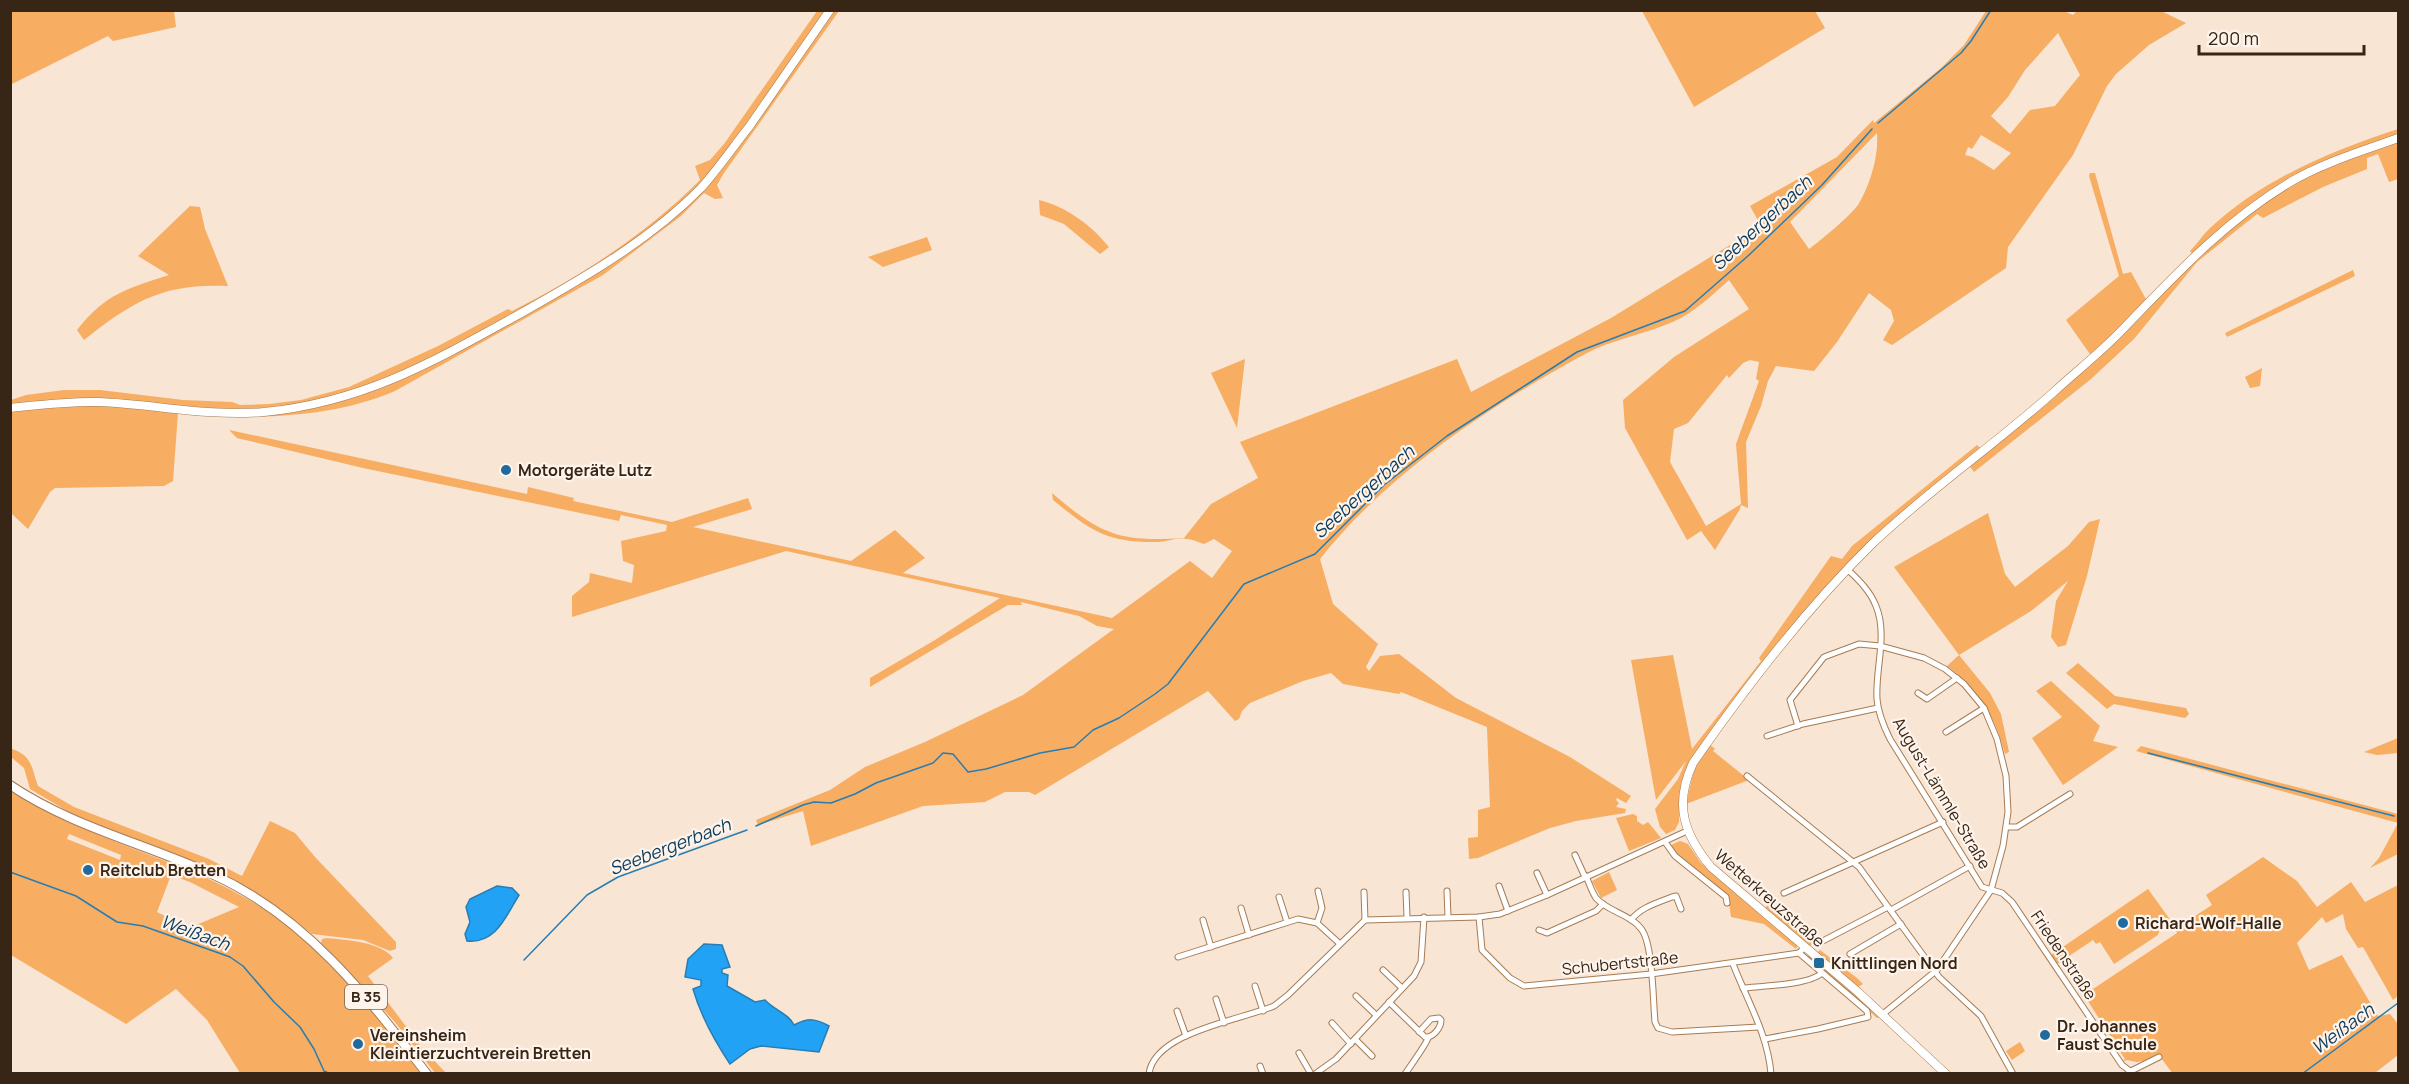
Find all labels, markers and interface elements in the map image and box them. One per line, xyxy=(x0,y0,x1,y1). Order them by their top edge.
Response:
scale bar xyxy=(2199,18,2364,56)
text: 200 m xyxy=(2208,26,2259,50)
water label: Seebergerbach xyxy=(1706,169,1817,275)
water label: Seebergerbach xyxy=(1308,439,1420,543)
place label: Motorgeräte Lutz xyxy=(518,459,652,481)
marker: Motorgeräte Lutz xyxy=(499,463,513,477)
street label: August-Lämmle-Straße xyxy=(1888,713,1996,873)
water label: Seebergerbach xyxy=(605,811,735,880)
street label: Wetterkreuzstraße xyxy=(1710,844,1830,952)
place label: Reitclub Bretten xyxy=(100,859,226,881)
marker: Reitclub Bretten xyxy=(81,863,95,877)
street label: Friedenstraße xyxy=(2026,906,2102,1004)
water label: Weißach xyxy=(157,908,234,956)
place label: Richard-Wolf-Halle xyxy=(2135,912,2282,934)
marker: Richard-Wolf-Halle xyxy=(2116,916,2130,930)
street label: Schubertstraße xyxy=(1561,946,1679,980)
place label: Knittlingen Nord xyxy=(1831,952,1958,974)
marker: Knittlingen Nord xyxy=(1812,956,1826,970)
road number: B 35 xyxy=(345,985,387,1009)
water label: Weißach xyxy=(2306,997,2380,1059)
place label: Dr. Johannes Faust Schule xyxy=(2057,1015,2157,1055)
place label: Vereinsheim Kleintierzuchtverein Bretten xyxy=(370,1024,591,1064)
marker: Dr. Johannes Faust Schule xyxy=(2038,1028,2052,1042)
marker: Vereinsheim Kleintierzuchtverein Bretten xyxy=(351,1037,365,1051)

